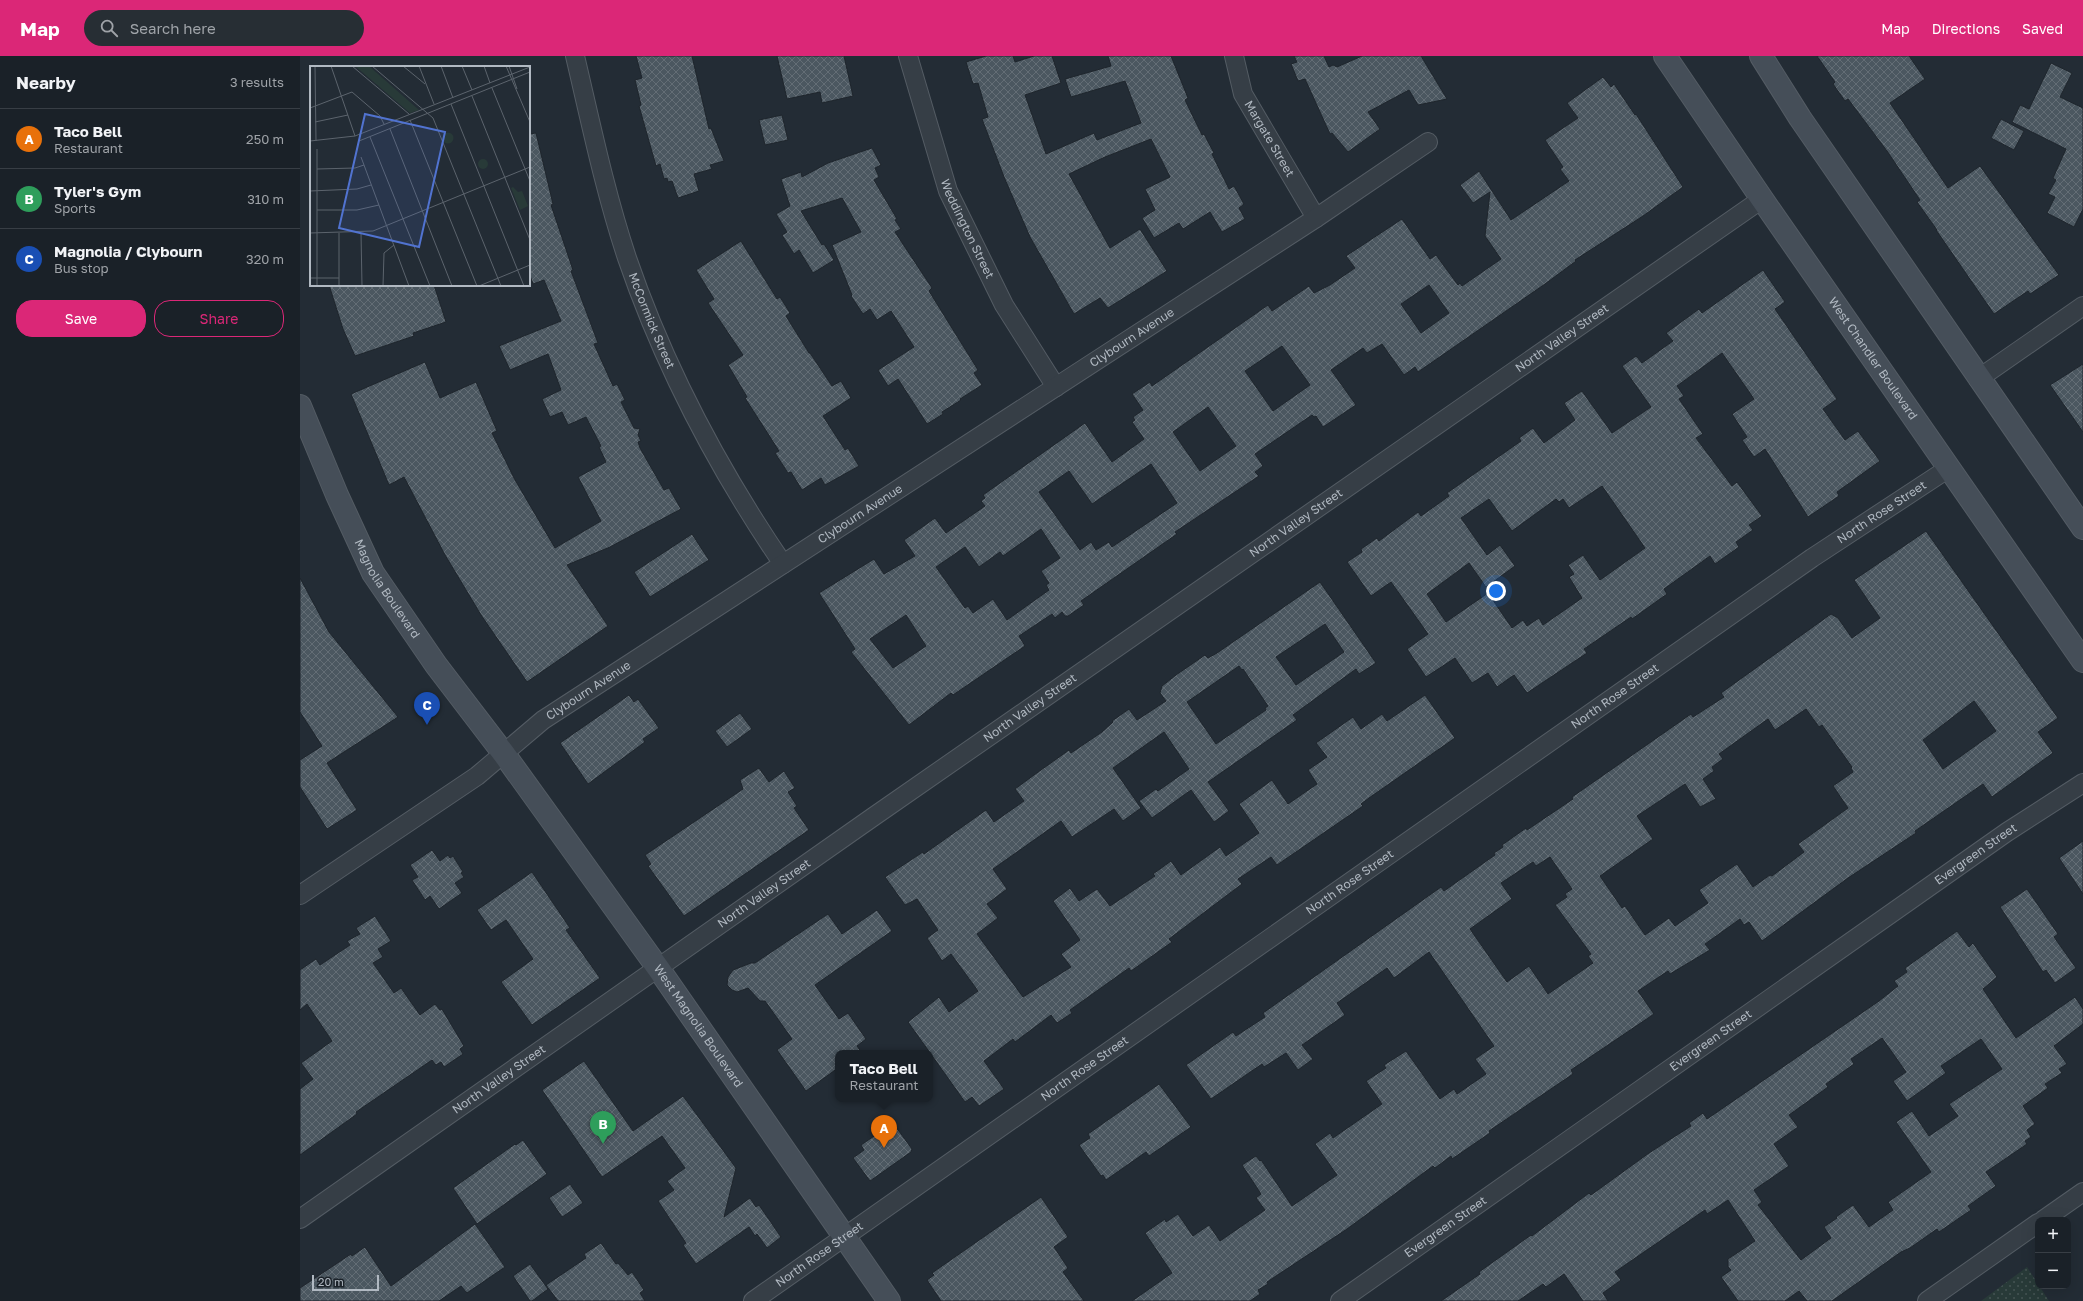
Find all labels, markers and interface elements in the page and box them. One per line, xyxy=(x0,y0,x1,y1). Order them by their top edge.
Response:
search box xyxy=(84,10,364,46)
text: Map xyxy=(20,17,60,40)
icon: search xyxy=(98,17,120,39)
text: Search here xyxy=(130,19,216,37)
text: Map xyxy=(1881,20,1910,37)
text: Directions xyxy=(1932,20,2000,37)
text: Saved xyxy=(2022,20,2063,37)
inset map xyxy=(310,66,530,286)
text: Nearby xyxy=(16,72,76,93)
text: 3 results xyxy=(230,74,284,90)
street label: Margate Street xyxy=(1241,98,1298,180)
text: Taco Bell xyxy=(54,122,122,140)
text: A xyxy=(24,131,34,147)
text: 250 m xyxy=(246,131,284,147)
text: Restaurant xyxy=(54,140,123,156)
street label: Weddington Street xyxy=(938,177,998,281)
text: Tyler's Gym xyxy=(54,182,141,200)
text: B xyxy=(24,191,34,207)
text: 310 m xyxy=(247,191,284,207)
text: Sports xyxy=(54,200,96,216)
text: Magnolia / Clybourn xyxy=(54,242,202,260)
text: C xyxy=(24,251,34,267)
text: 320 m xyxy=(246,251,284,267)
text: Bus stop xyxy=(54,260,109,276)
street label: McCormick Street xyxy=(626,270,679,371)
street label: West Chandler Boulevard xyxy=(1825,294,1921,422)
button: Save xyxy=(16,300,146,337)
button: Share xyxy=(154,300,284,337)
street label: North Valley Street xyxy=(1512,300,1611,375)
street label: Clybourn Avenue xyxy=(1086,304,1177,370)
street label: North Rose Street xyxy=(1834,477,1929,547)
street label: Clybourn Avenue xyxy=(815,481,905,547)
street label: North Valley Street xyxy=(1246,485,1345,560)
street label: Magnolia Boulevard xyxy=(351,537,424,641)
your location xyxy=(1486,581,1506,601)
street label: Clybourn Avenue xyxy=(543,657,633,723)
street label: North Rose Street xyxy=(1568,660,1662,732)
street label: North Valley Street xyxy=(980,670,1079,745)
pin: C xyxy=(414,692,440,725)
street label: Evergreen Street xyxy=(1931,820,2019,888)
street label: North Rose Street xyxy=(1303,846,1396,918)
street label: North Valley Street xyxy=(714,855,813,931)
street label: West Magnolia Boulevard xyxy=(651,961,746,1090)
street label: Evergreen Street xyxy=(1666,1006,1754,1074)
street label: North Rose Street xyxy=(1038,1032,1131,1104)
street label: North Valley Street xyxy=(449,1041,548,1117)
popup xyxy=(835,1050,933,1102)
text: Taco Bell xyxy=(850,1059,918,1077)
text: Restaurant xyxy=(850,1077,918,1093)
pin: B xyxy=(590,1111,616,1144)
pin: A xyxy=(871,1115,897,1148)
street label: Evergreen Street xyxy=(1401,1192,1489,1260)
map controls xyxy=(2035,1217,2071,1289)
button: + xyxy=(2035,1217,2071,1253)
street label: North Rose Street xyxy=(772,1218,866,1290)
button: − xyxy=(2035,1253,2071,1289)
scale bar xyxy=(312,1273,379,1292)
text: 20 m xyxy=(318,1275,344,1288)

